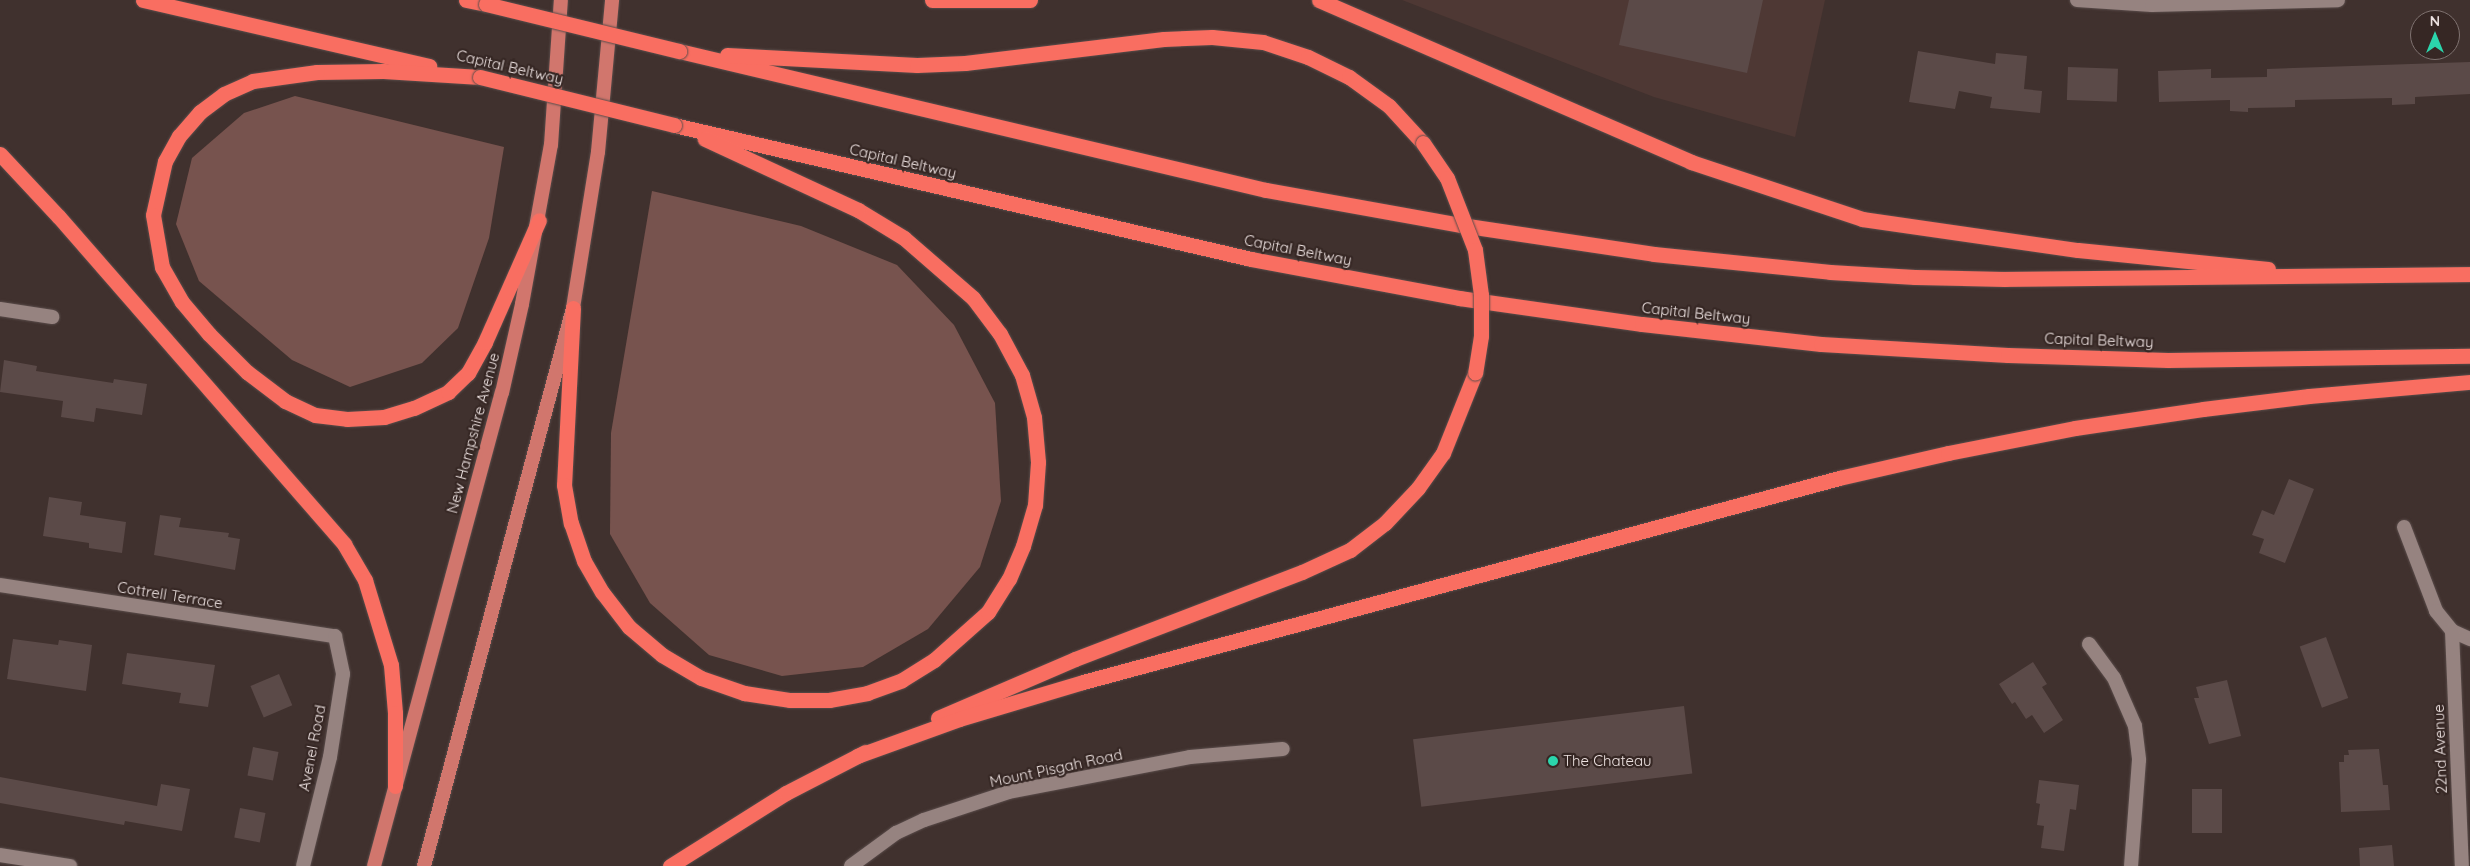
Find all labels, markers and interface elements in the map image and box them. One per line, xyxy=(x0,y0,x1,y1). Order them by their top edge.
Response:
north arrow xyxy=(2410,10,2460,60)
text: N xyxy=(2430,12,2440,30)
street label: Capital Beltway xyxy=(455,46,565,88)
street label: Capital Beltway xyxy=(848,140,958,182)
street label: Capital Beltway xyxy=(1243,231,1353,269)
street label: Capital Beltway xyxy=(1641,298,1751,328)
street label: Capital Beltway xyxy=(2044,329,2154,351)
street label: New Hampshire Avenue xyxy=(443,351,503,515)
street label: Cottrell Terrace xyxy=(116,578,224,612)
street label: Avenel Road xyxy=(295,703,329,793)
street label: 22nd Avenue xyxy=(2429,704,2451,794)
street label: Mount Pisgah Road xyxy=(988,745,1124,791)
place label: The Chateau xyxy=(1563,752,1652,770)
marker: The Chateau xyxy=(1547,755,1559,767)

